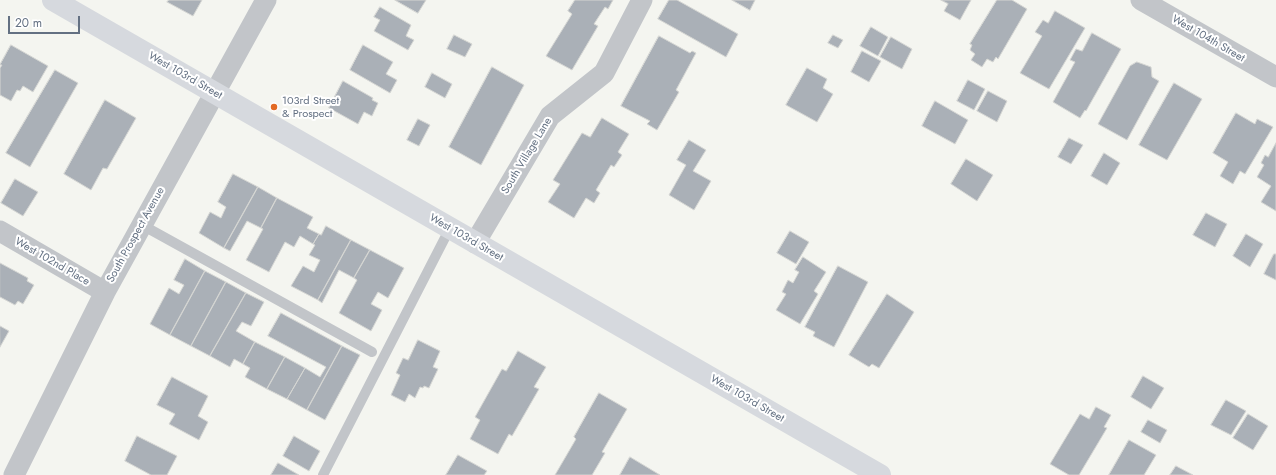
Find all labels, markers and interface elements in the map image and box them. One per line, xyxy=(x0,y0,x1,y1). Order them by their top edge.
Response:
scale bar xyxy=(10,8,82,34)
street label: West 104th Street xyxy=(1169,13,1247,65)
text: 20 m xyxy=(15,14,42,32)
street label: West 103rd Street xyxy=(146,49,224,103)
place label: 103rd Street & Prospect xyxy=(282,94,339,120)
marker: 103rd Street & Prospect xyxy=(269,102,279,112)
street label: South Village Lane xyxy=(499,115,555,197)
street label: South Prospect Avenue xyxy=(104,185,168,285)
street label: West 103rd Street xyxy=(427,211,505,265)
street label: West 102nd Place xyxy=(12,235,92,289)
street label: West 103rd Street xyxy=(708,372,786,426)

